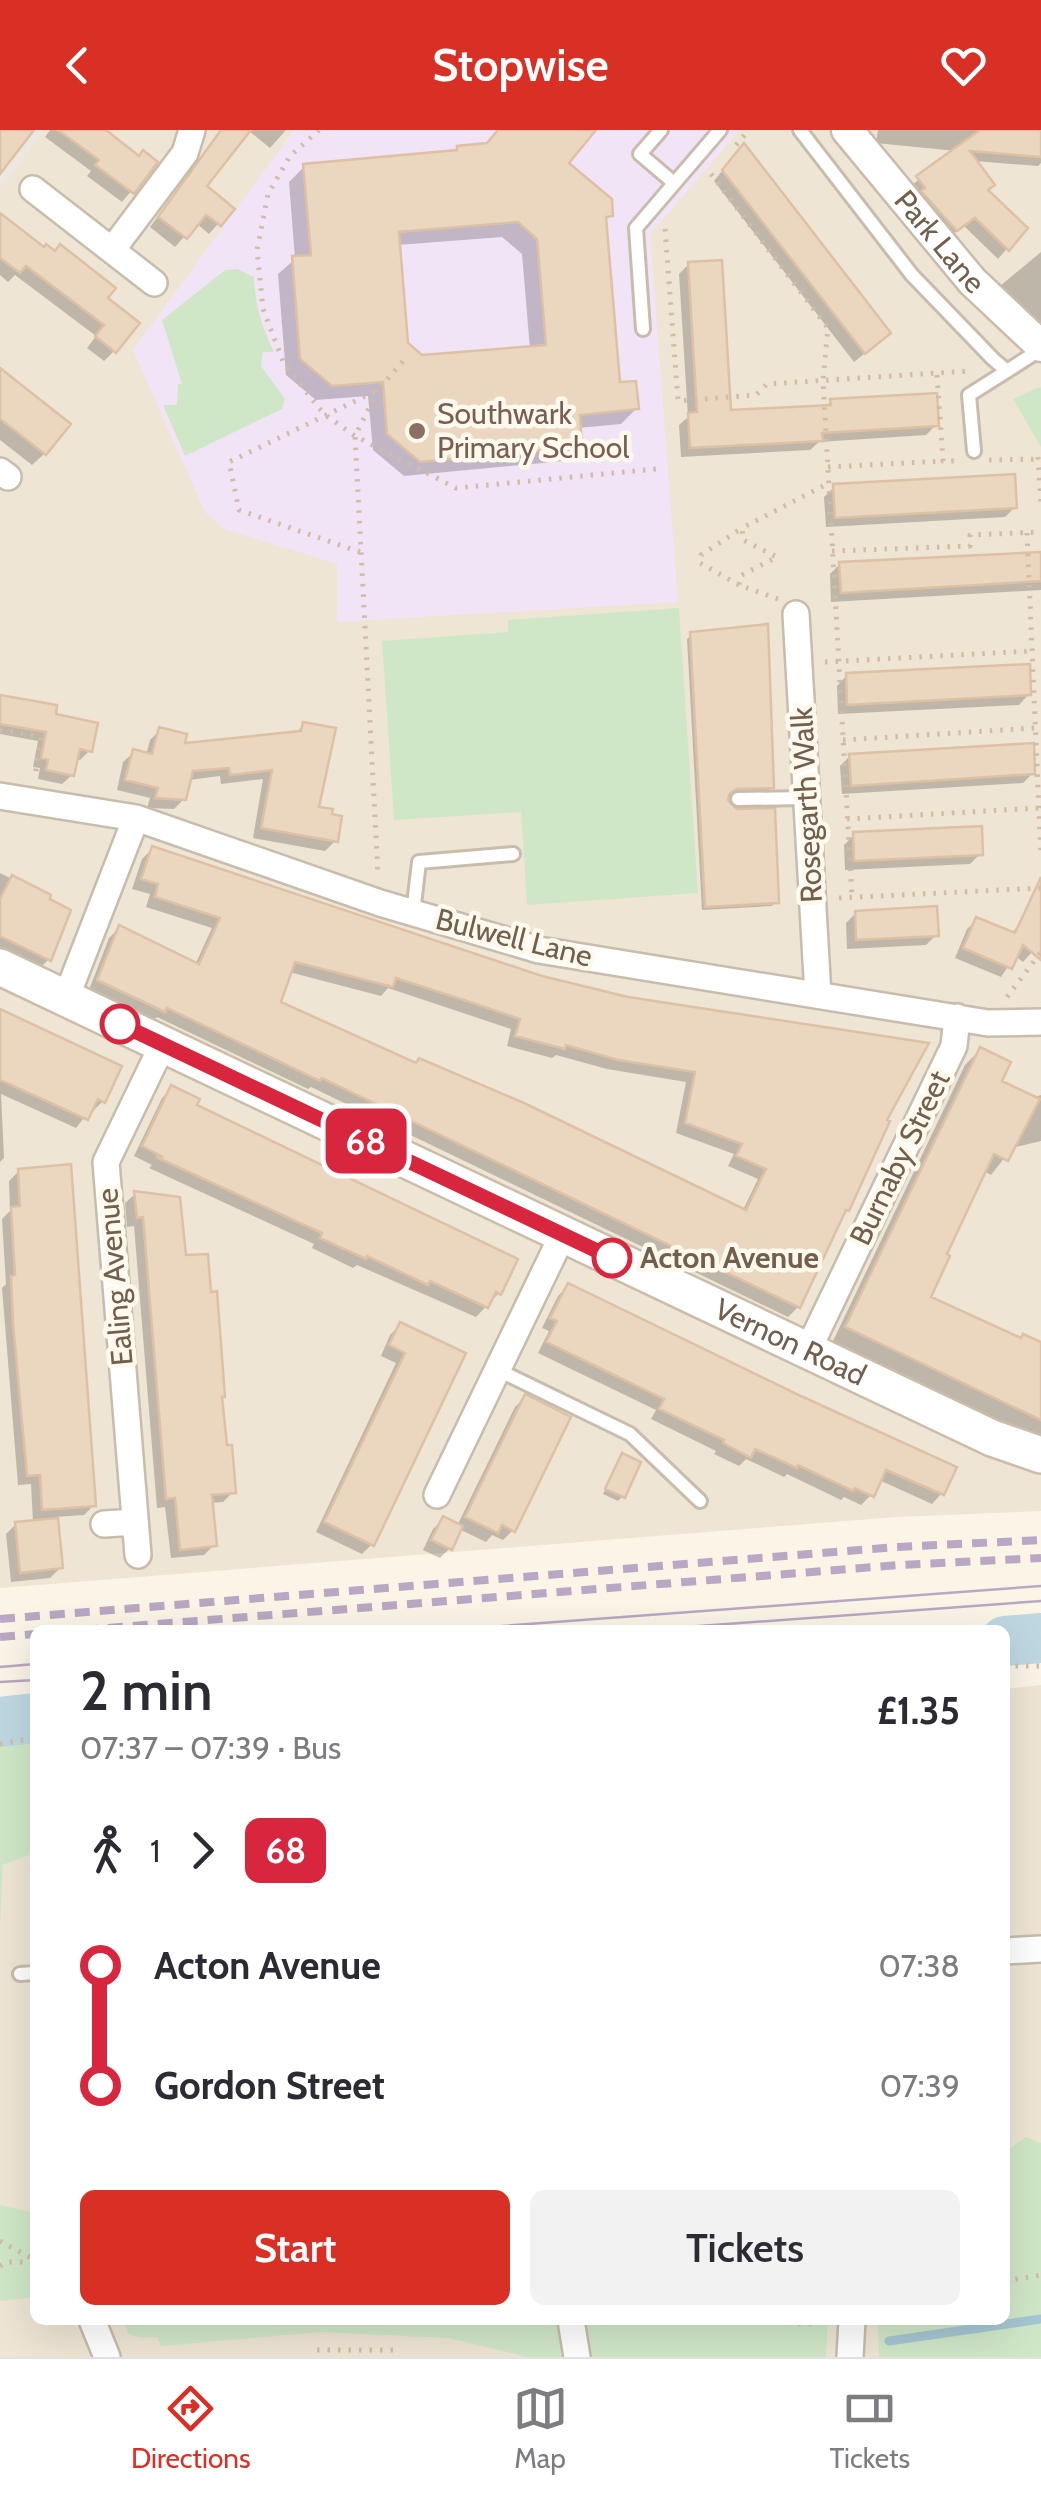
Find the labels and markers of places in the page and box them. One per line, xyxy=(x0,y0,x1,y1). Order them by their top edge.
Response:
place label: Southwark Primary School xyxy=(437,395,629,466)
marker: Southwark Primary School xyxy=(406,420,428,442)
unlabelled marker xyxy=(101,1005,139,1043)
marker: Acton Avenue xyxy=(593,1239,631,1277)
place label: Acton Avenue xyxy=(640,1239,819,1276)

